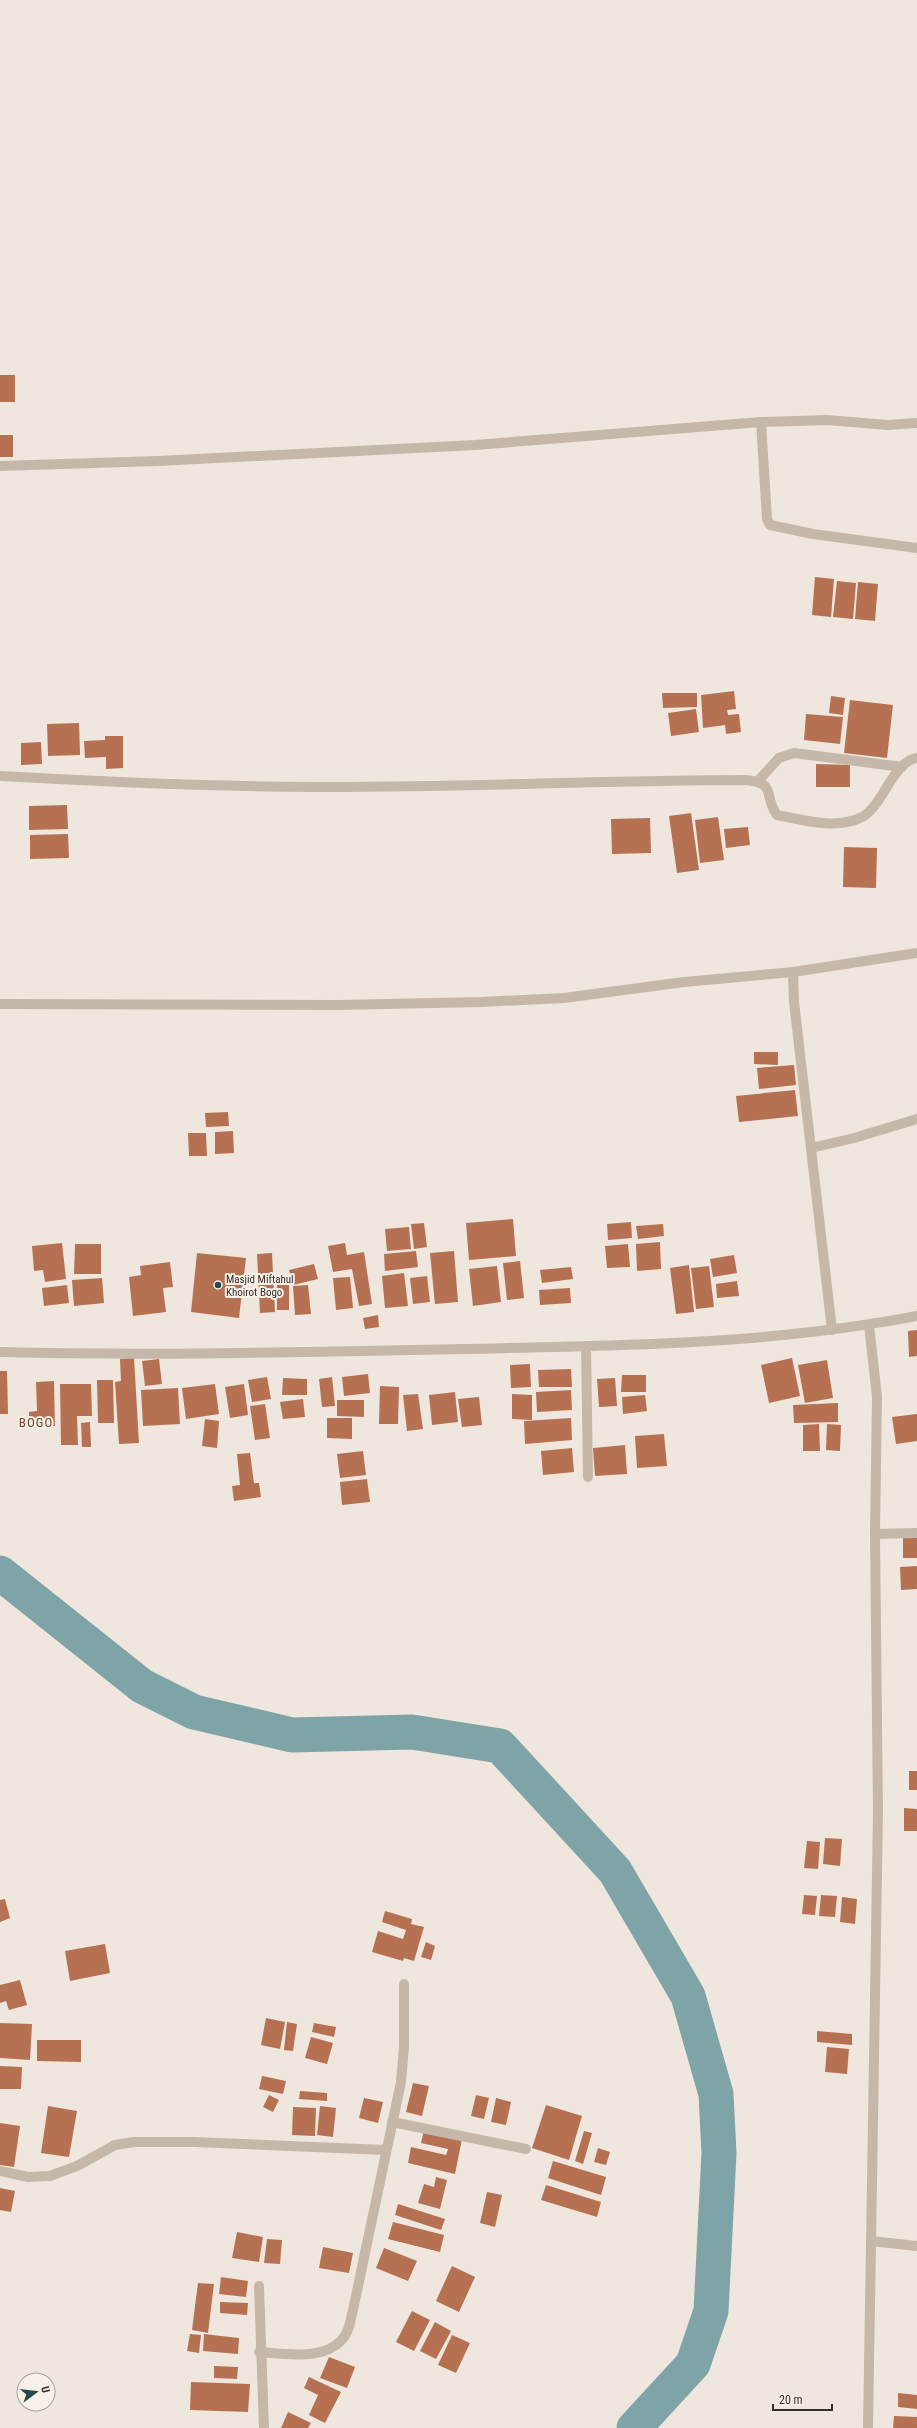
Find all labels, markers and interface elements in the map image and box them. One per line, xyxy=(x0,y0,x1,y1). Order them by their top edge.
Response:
place label: Masjid Miftahul Khoirot Bogo xyxy=(226,1273,294,1299)
marker: Masjid Miftahul Khoirot Bogo xyxy=(213,1280,223,1290)
district label: BOGO xyxy=(19,1415,53,1430)
north arrow xyxy=(16,2372,56,2412)
text: U xyxy=(38,2385,52,2394)
scale bar xyxy=(773,2386,832,2412)
text: 20 m xyxy=(779,2393,803,2407)

